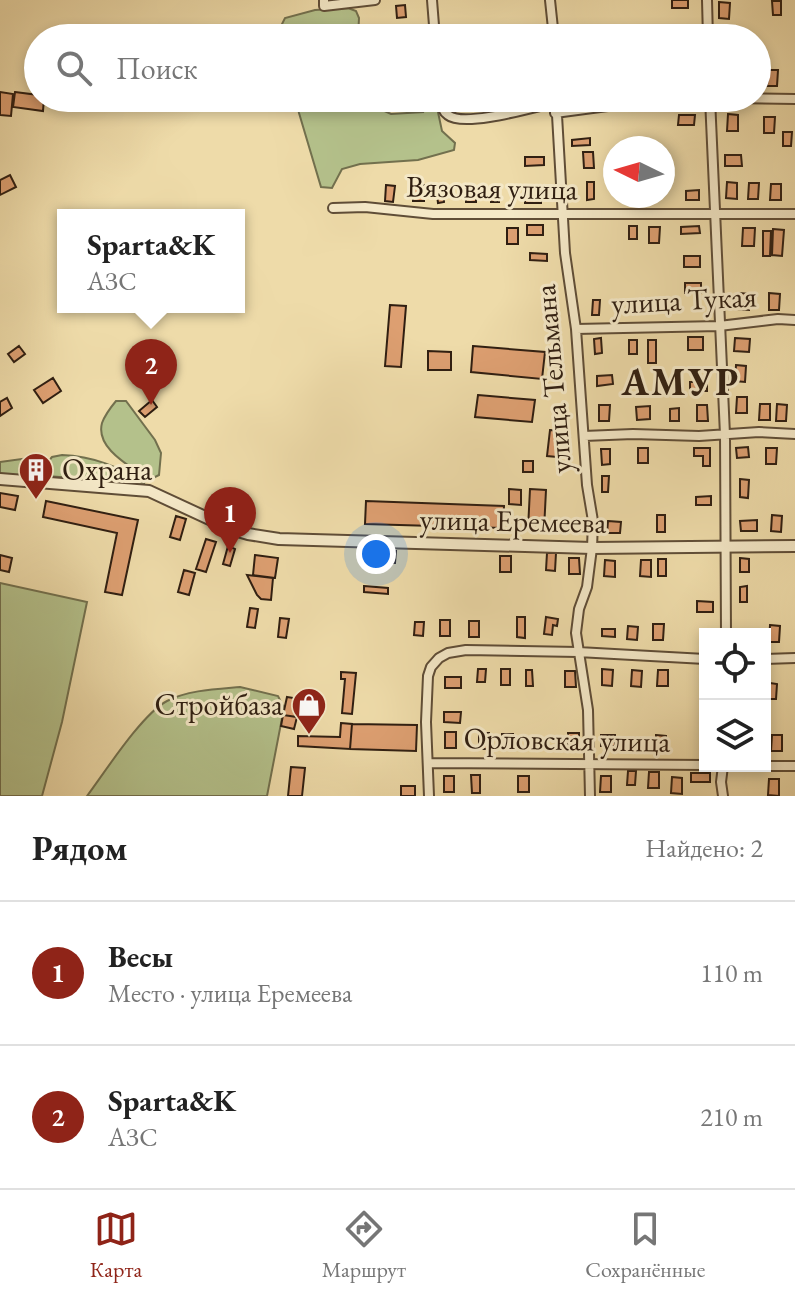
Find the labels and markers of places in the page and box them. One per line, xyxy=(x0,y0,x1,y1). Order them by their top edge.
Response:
pin: 2 xyxy=(125,339,177,405)
place label: Охрана xyxy=(62,450,152,489)
building icon: Охрана xyxy=(17,451,55,501)
pin: 1 xyxy=(204,487,256,553)
place label: Стройбаза xyxy=(154,685,283,724)
shop icon: Стройбаза xyxy=(290,686,328,736)

